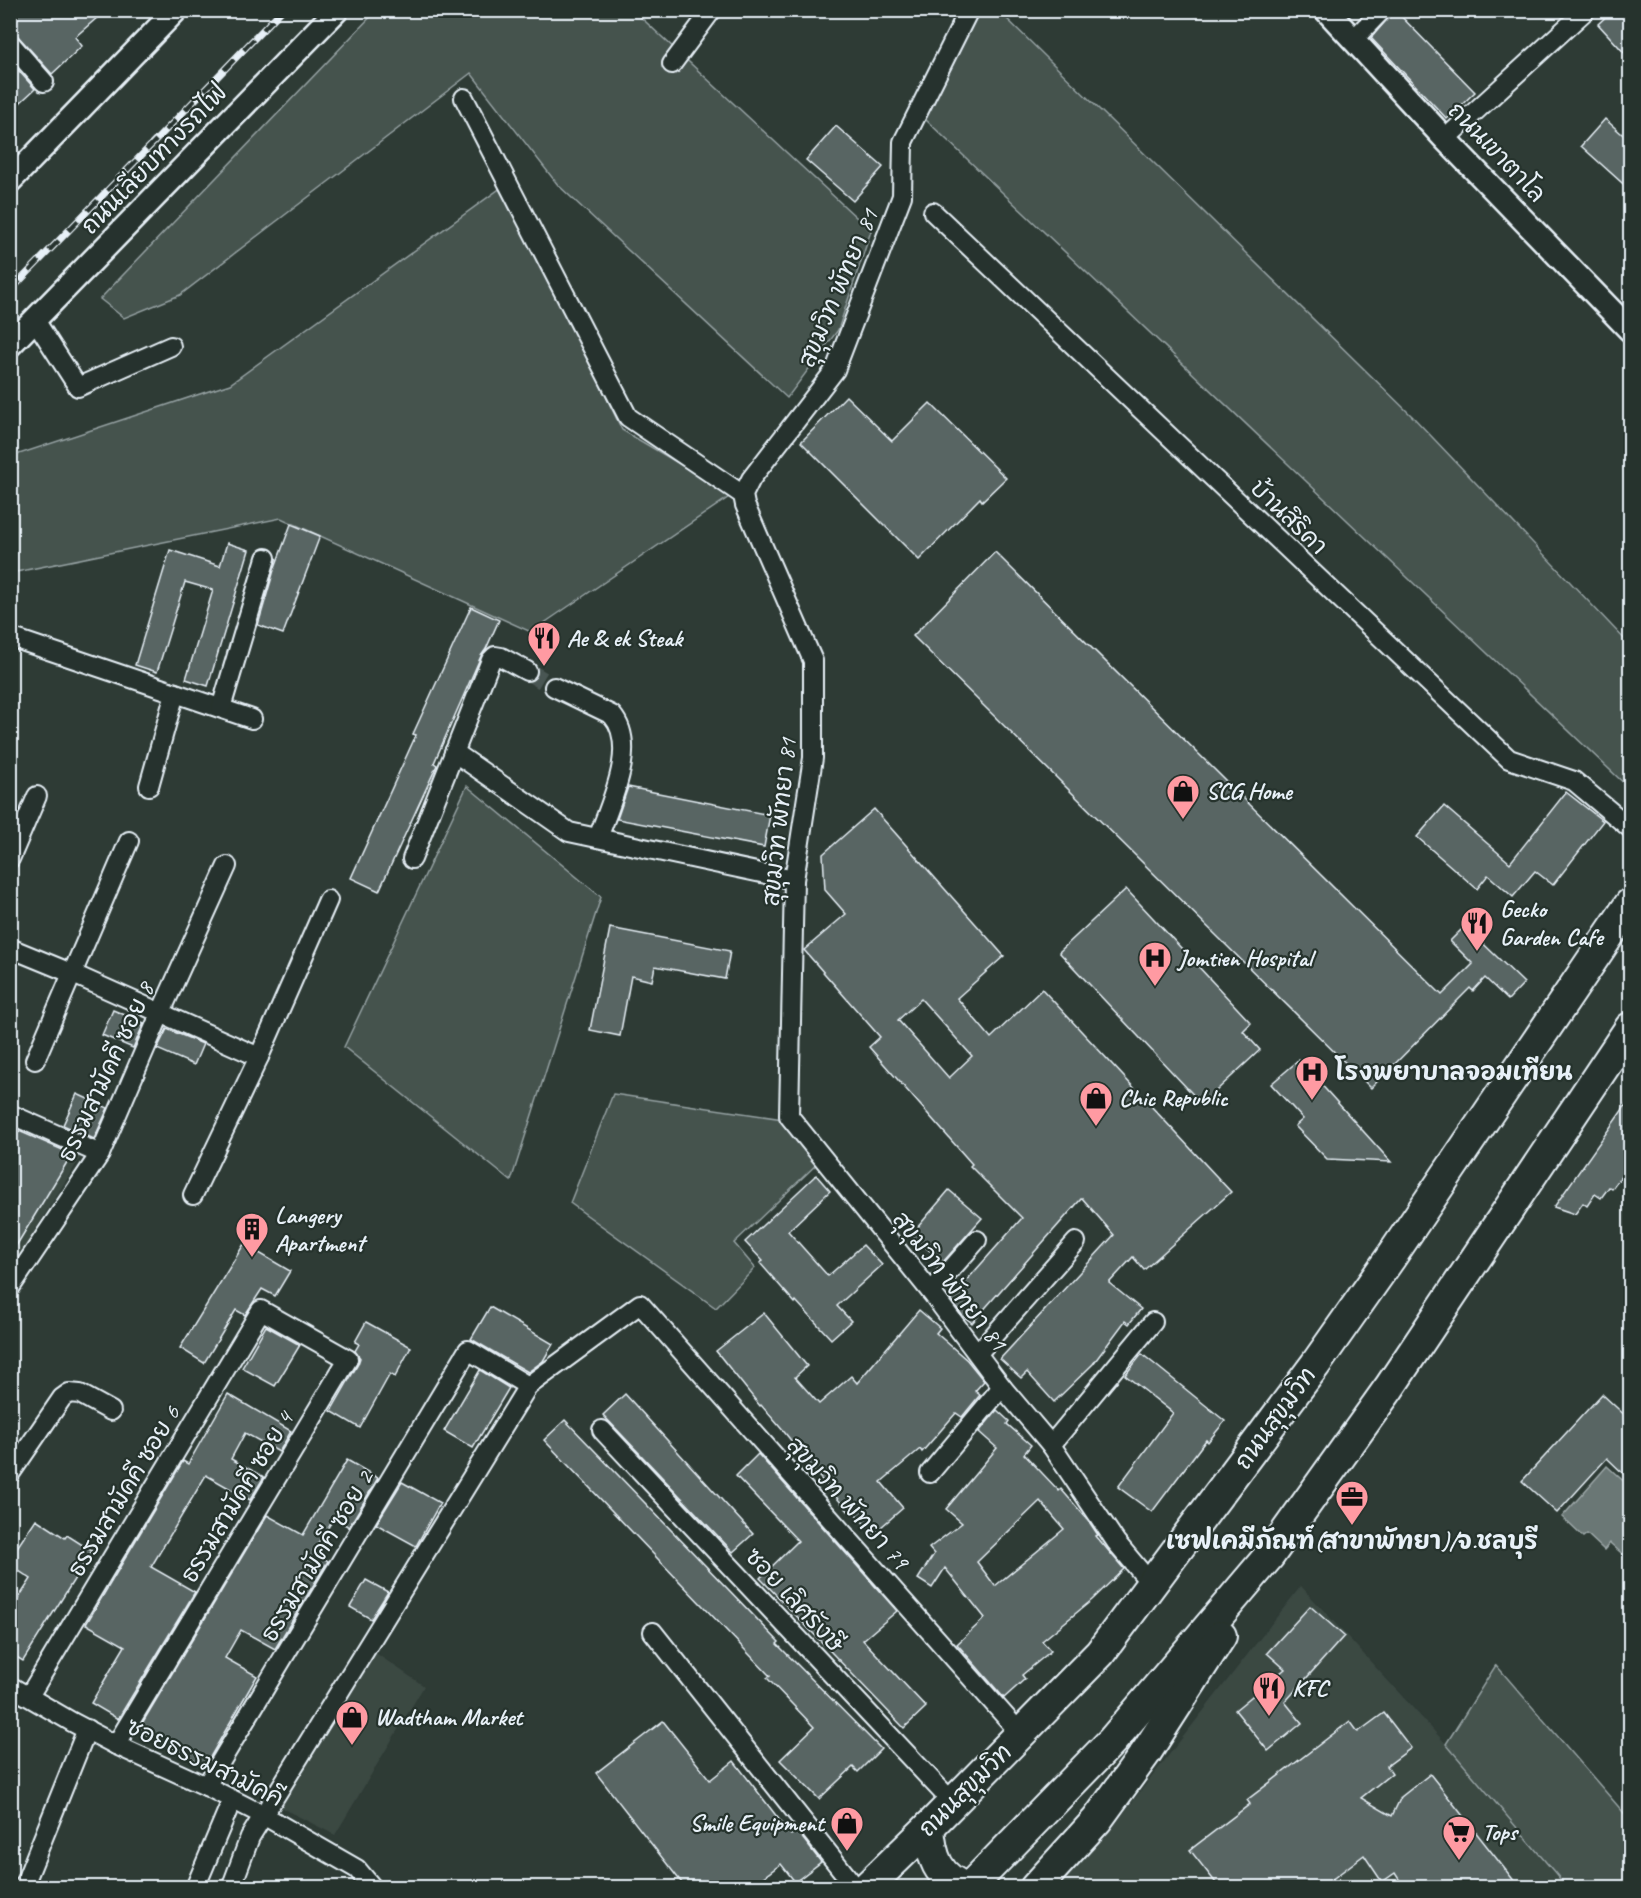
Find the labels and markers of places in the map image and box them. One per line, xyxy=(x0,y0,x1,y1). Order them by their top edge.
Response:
restaurant icon: Ae & ek Steak xyxy=(526,620,562,667)
place label: Ae & ek Steak xyxy=(567,623,684,653)
shop icon: SCG Home xyxy=(1165,773,1201,820)
place label: SCG Home xyxy=(1206,776,1294,806)
place label: Gecko Garden Cafe xyxy=(1500,894,1604,952)
restaurant icon: Gecko Garden Cafe xyxy=(1459,905,1495,952)
hospital icon: Jomtien Hospital xyxy=(1137,940,1173,987)
place label: Jomtien Hospital xyxy=(1176,943,1317,973)
hospital icon: โรงพยาบาลจอมเทียน xyxy=(1294,1054,1330,1101)
place label: โรงพยาบาลจอมเทียน xyxy=(1334,1055,1573,1087)
shop icon: Chic Republic xyxy=(1078,1080,1114,1127)
place label: Chic Republic xyxy=(1119,1083,1229,1113)
place label: Langery Apartment xyxy=(275,1200,368,1258)
building icon: Langery Apartment xyxy=(234,1211,270,1258)
office icon: เซฟเคมีภัณฑ์(สาขาพัทยา)/จ.ชลบุรี xyxy=(1334,1479,1370,1526)
place label: เซฟเคมีภัณฑ์(สาขาพัทยา)/จ.ชลบุรี xyxy=(1166,1524,1538,1559)
restaurant icon: KFC xyxy=(1251,1670,1287,1717)
place label: KFC xyxy=(1292,1673,1331,1703)
shop icon: Wadtham Market xyxy=(334,1699,370,1746)
place label: Wadtham Market xyxy=(375,1702,525,1732)
shop icon: Smile Equipment xyxy=(829,1805,865,1852)
place label: Smile Equipment xyxy=(689,1808,827,1838)
supermarket icon: Tops xyxy=(1441,1814,1477,1861)
place label: Tops xyxy=(1482,1817,1520,1847)

